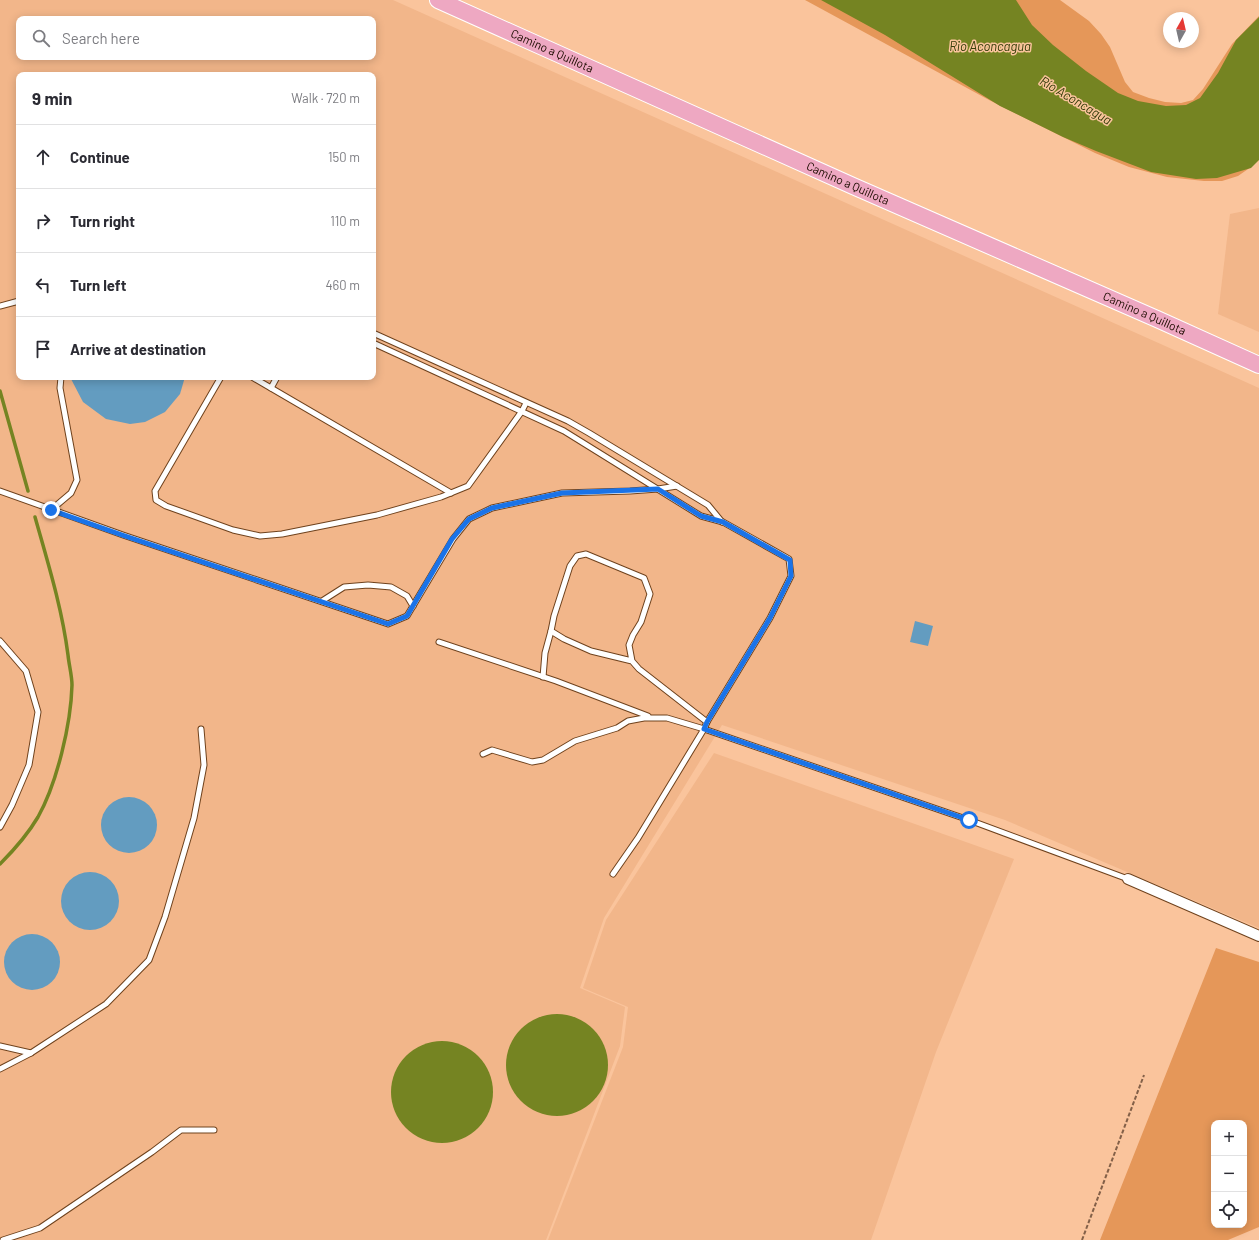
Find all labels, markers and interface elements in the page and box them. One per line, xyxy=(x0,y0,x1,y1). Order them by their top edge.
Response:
north arrow xyxy=(1163,12,1199,48)
search box xyxy=(16,16,376,60)
street label: Camino a Quillota xyxy=(509,26,596,75)
icon: search xyxy=(30,27,52,49)
text: Search here xyxy=(62,29,140,47)
water label: Rio Aconcagua xyxy=(949,38,1031,54)
water label: Río Aconcagua xyxy=(1037,72,1115,128)
text: 9 min xyxy=(32,88,72,108)
text: Walk · 720 m xyxy=(291,90,360,106)
icon: ahead xyxy=(32,146,54,168)
text: Continue xyxy=(70,148,130,166)
text: 150 m xyxy=(328,149,360,165)
street label: Camino a Quillota xyxy=(805,158,892,207)
icon: right xyxy=(32,210,54,232)
text: Turn right xyxy=(70,212,135,230)
text: 110 m xyxy=(330,213,360,229)
icon: left xyxy=(32,274,54,296)
text: Turn left xyxy=(70,276,126,294)
text: 460 m xyxy=(325,277,360,293)
street label: Camino a Quillota xyxy=(1101,288,1189,337)
icon: arrive xyxy=(32,338,54,360)
text: Arrive at destination xyxy=(70,340,206,358)
route end xyxy=(42,501,60,519)
route start xyxy=(960,811,978,829)
map controls xyxy=(1211,1120,1247,1228)
button: + xyxy=(1211,1120,1247,1156)
button: − xyxy=(1211,1156,1247,1192)
button: locate xyxy=(1211,1192,1247,1228)

